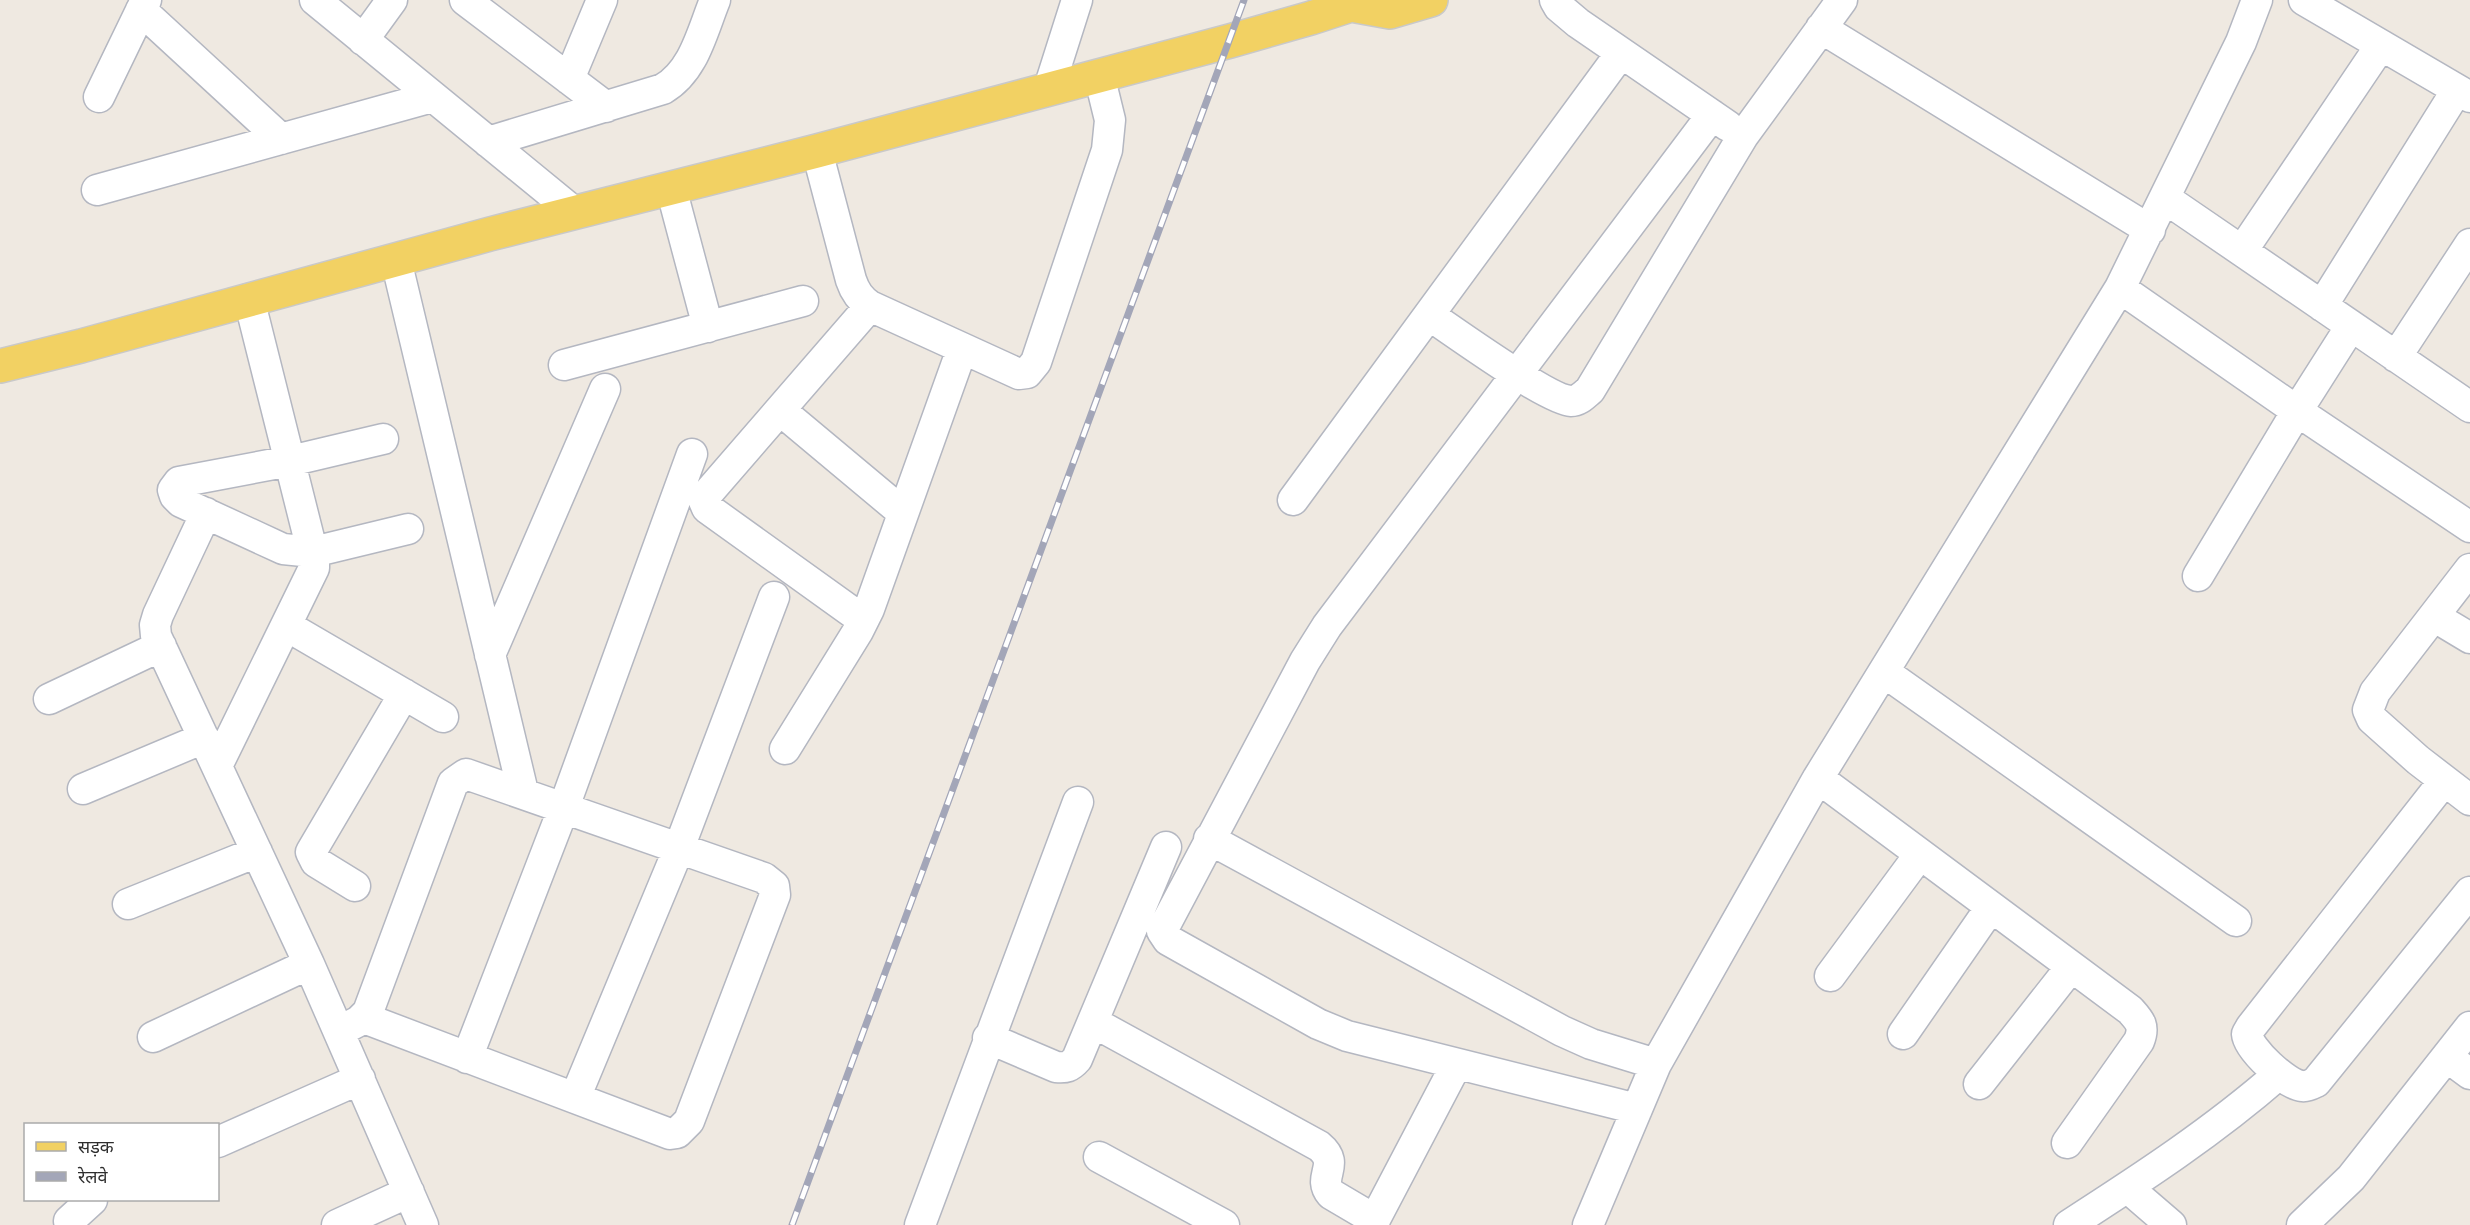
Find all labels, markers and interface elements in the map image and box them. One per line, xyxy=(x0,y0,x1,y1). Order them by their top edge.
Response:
legend xyxy=(24,1123,219,1201)
text: सड़क xyxy=(78,1135,115,1157)
text: रेलवे xyxy=(77,1165,109,1187)

